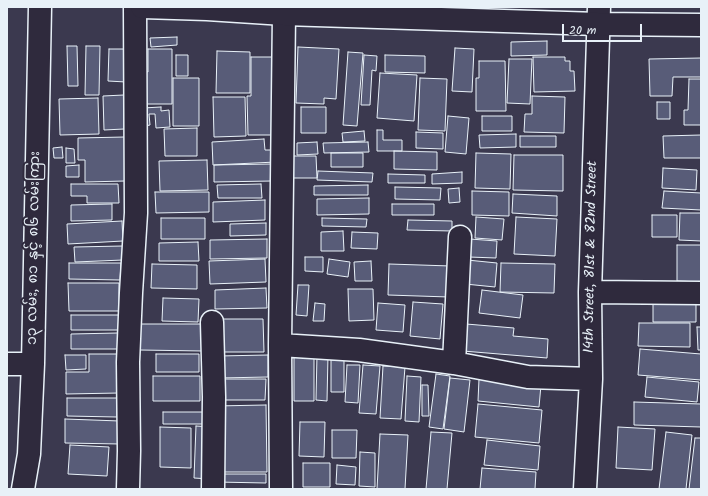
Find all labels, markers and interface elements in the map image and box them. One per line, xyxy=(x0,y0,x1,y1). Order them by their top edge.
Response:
scale bar xyxy=(564,16,644,42)
text: 20 m xyxy=(569,21,596,40)
street label: ၁၃ လမ်း, ၈၁ နှင့် ၈၆ လမ်းကြား xyxy=(25,151,45,345)
street label: 14th Street, 81st & 82nd Street xyxy=(582,161,602,353)

